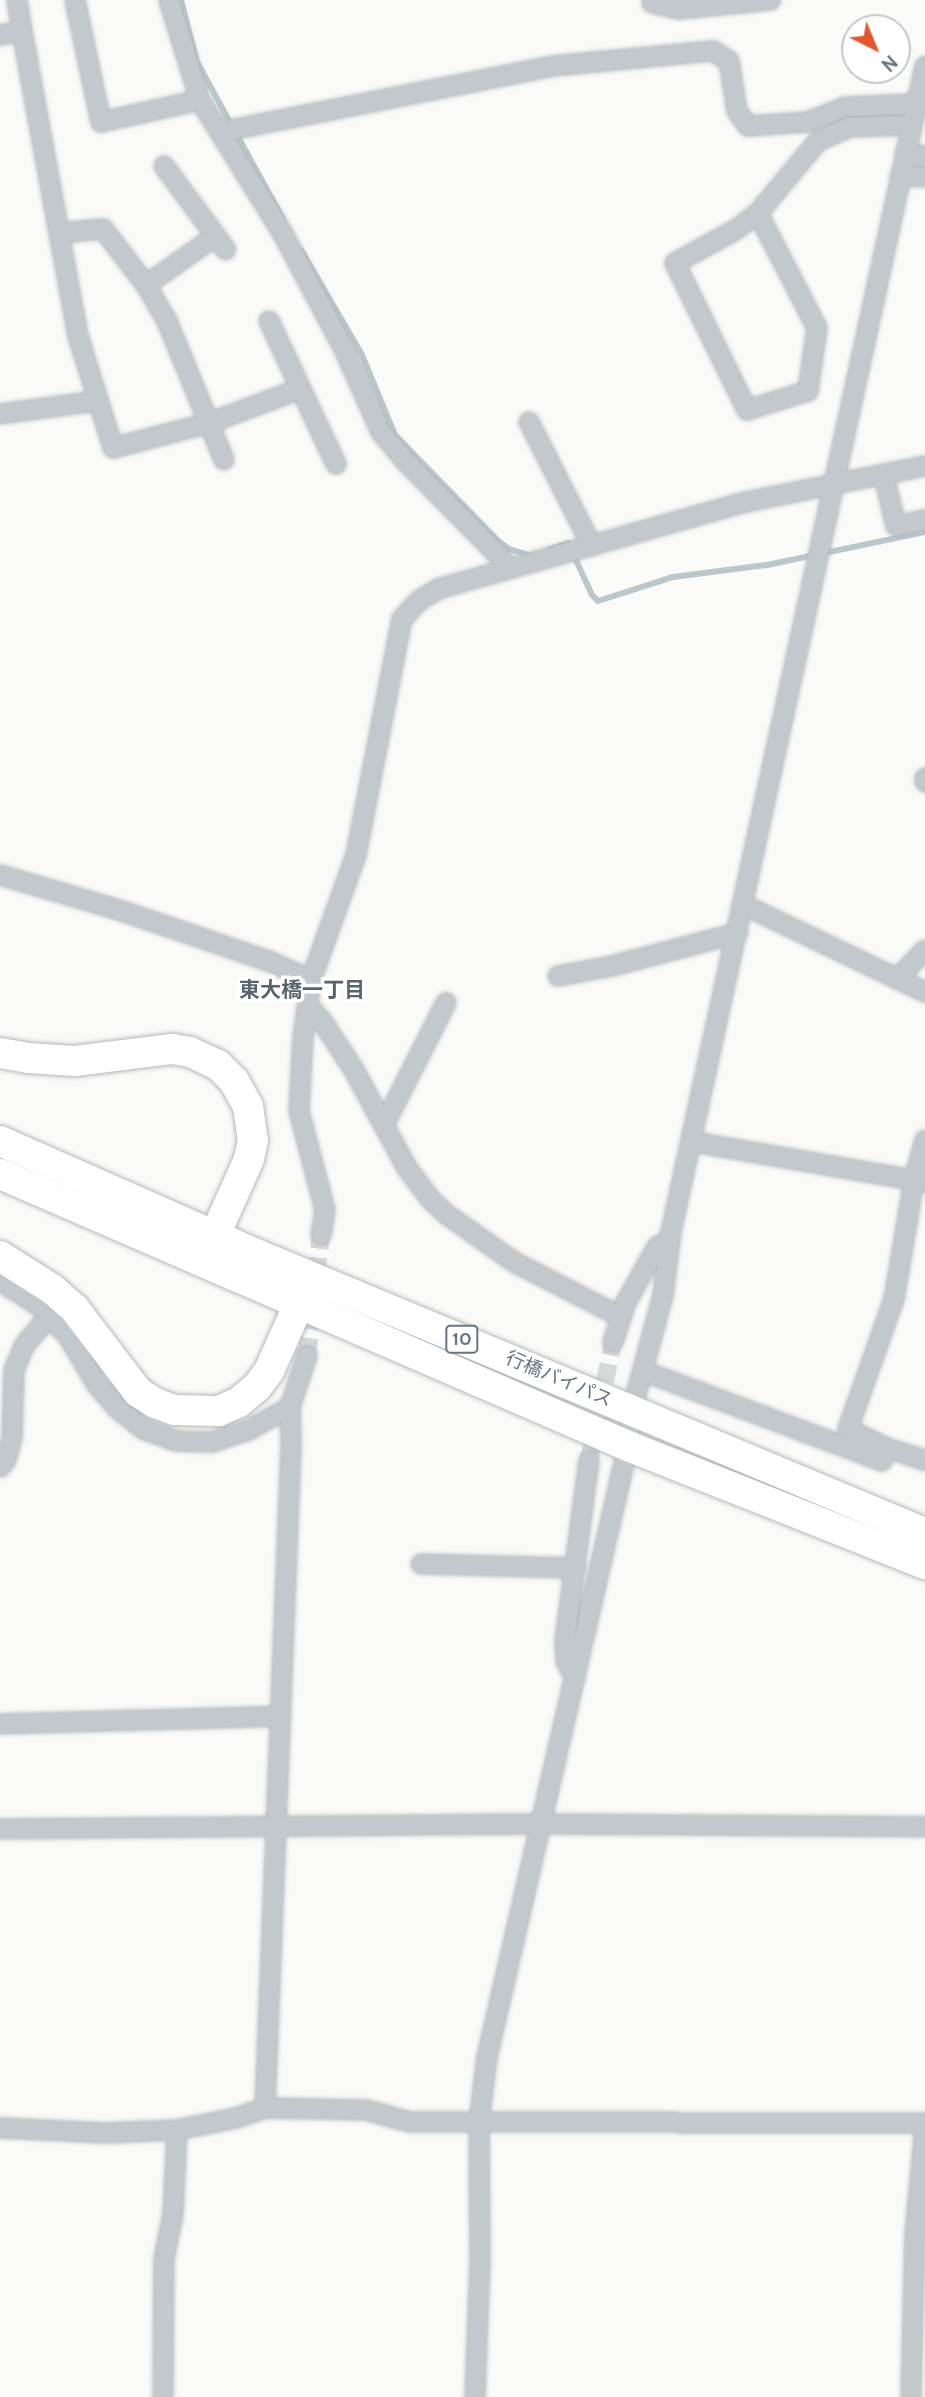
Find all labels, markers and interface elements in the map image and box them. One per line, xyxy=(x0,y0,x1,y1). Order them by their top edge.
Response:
north arrow xyxy=(841,14,911,84)
text: N xyxy=(877,50,902,76)
district label: 東大橋一丁目 xyxy=(239,977,365,1003)
road number: 10 xyxy=(444,1324,480,1354)
street label: 行橋バイパス xyxy=(502,1346,616,1412)

